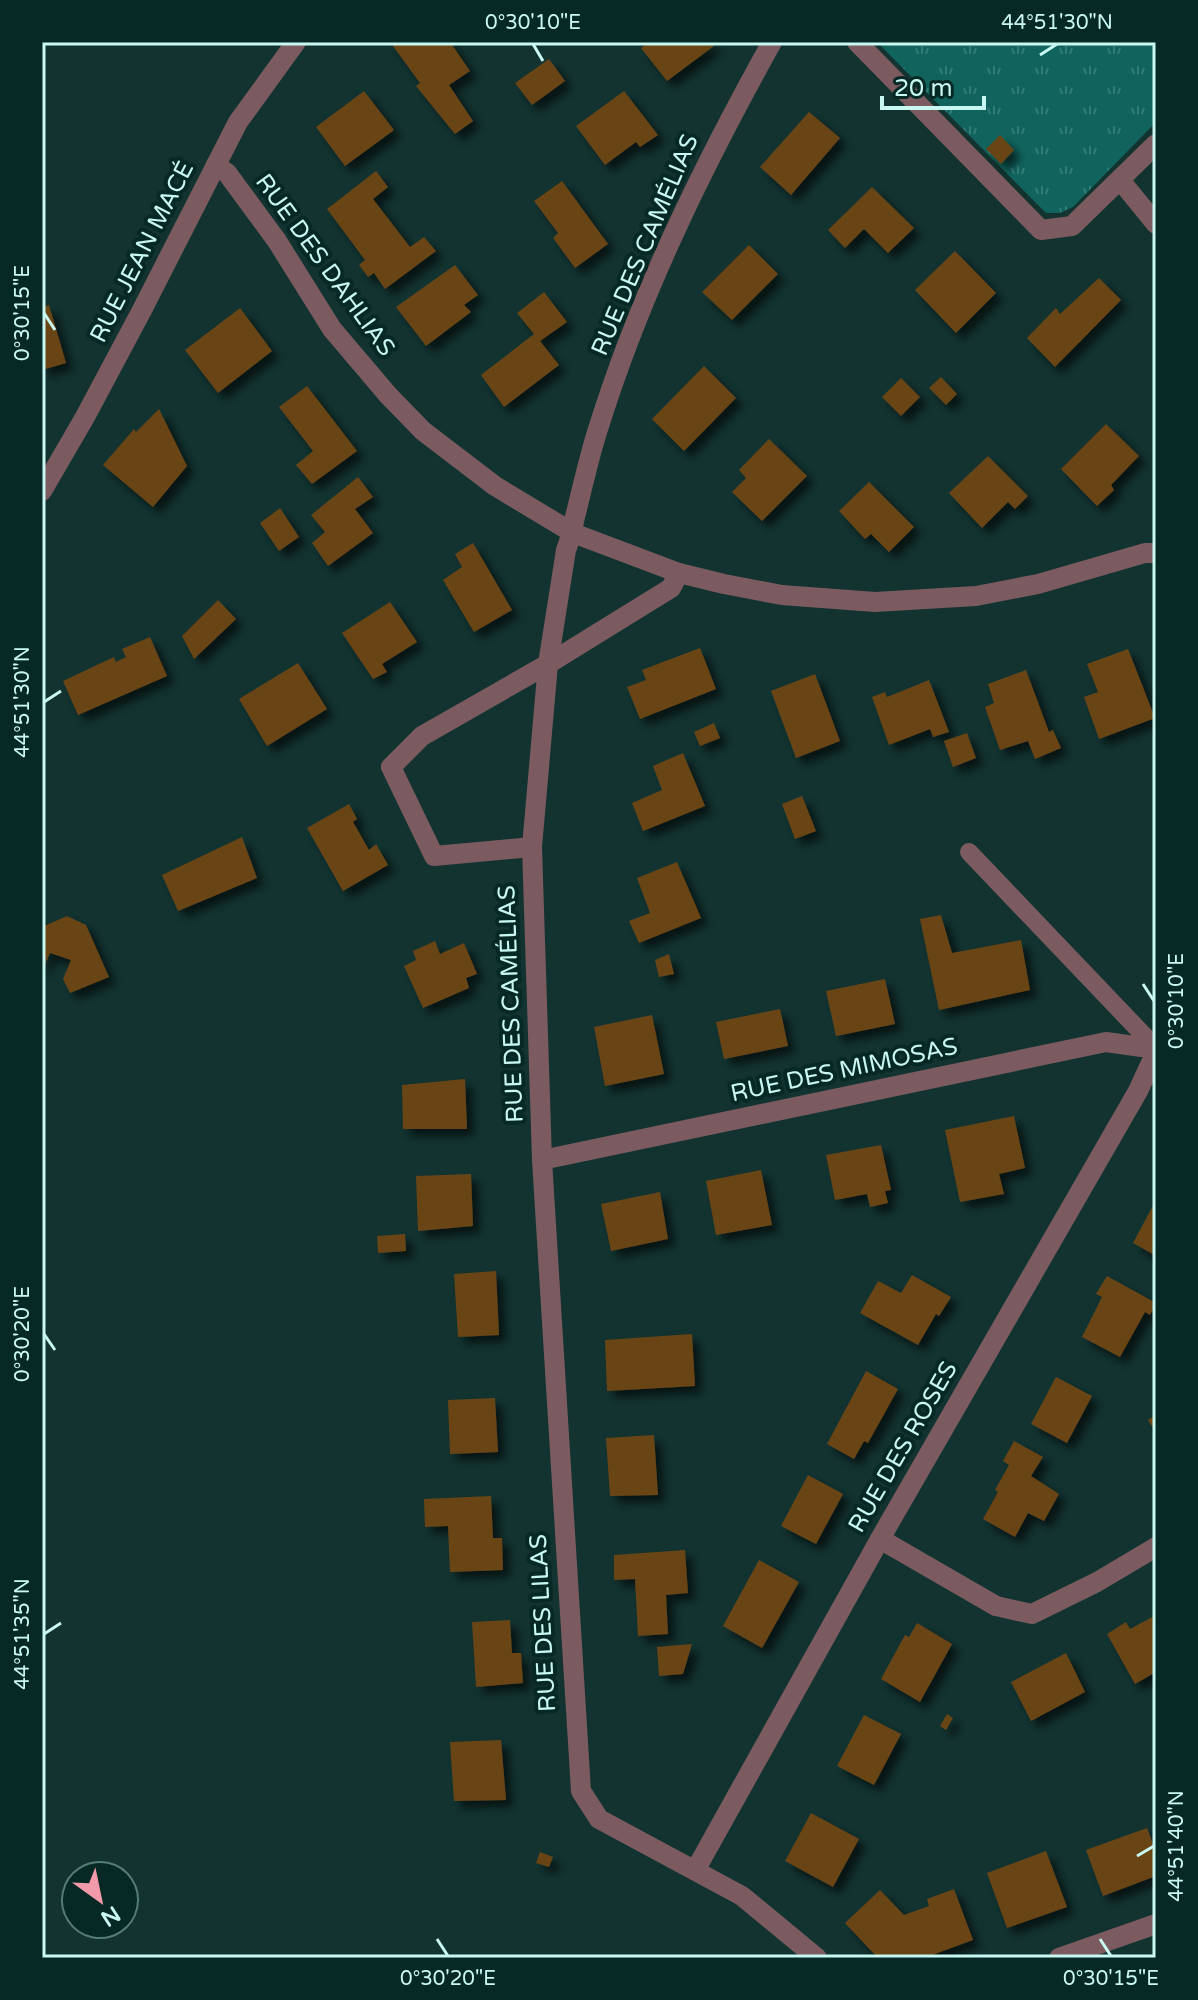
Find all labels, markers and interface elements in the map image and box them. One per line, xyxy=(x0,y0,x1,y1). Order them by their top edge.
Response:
text: 0°30'10"E xyxy=(485,11,581,35)
text: 44°51'30"N xyxy=(1001,11,1113,35)
scale bar xyxy=(882,60,984,110)
text: 20 m xyxy=(894,74,952,103)
street label: RUE DES CAMÉLIAS xyxy=(584,130,705,360)
street label: RUE JEAN MACÉ xyxy=(83,156,200,347)
street label: RUE DES DAHLIAS xyxy=(249,168,401,362)
text: 0°30'15"E xyxy=(11,265,35,361)
text: 44°51'30"N xyxy=(11,646,35,758)
street label: RUE DES CAMÉLIAS xyxy=(491,885,530,1123)
text: 0°30'10"E xyxy=(1165,953,1189,1049)
street label: RUE DES MIMOSAS xyxy=(728,1032,960,1108)
text: 0°30'20"E xyxy=(11,1286,35,1382)
street label: RUE DES ROSES xyxy=(842,1356,964,1538)
street label: RUE DES LILAS xyxy=(524,1533,562,1713)
text: 44°51'35"N xyxy=(11,1578,35,1690)
text: 44°51'40"N xyxy=(1165,1790,1189,1902)
north arrow xyxy=(60,1860,140,1940)
text: N xyxy=(96,1900,125,1932)
text: 0°30'20"E xyxy=(400,1967,496,1991)
text: 0°30'15"E xyxy=(1063,1967,1159,1991)

